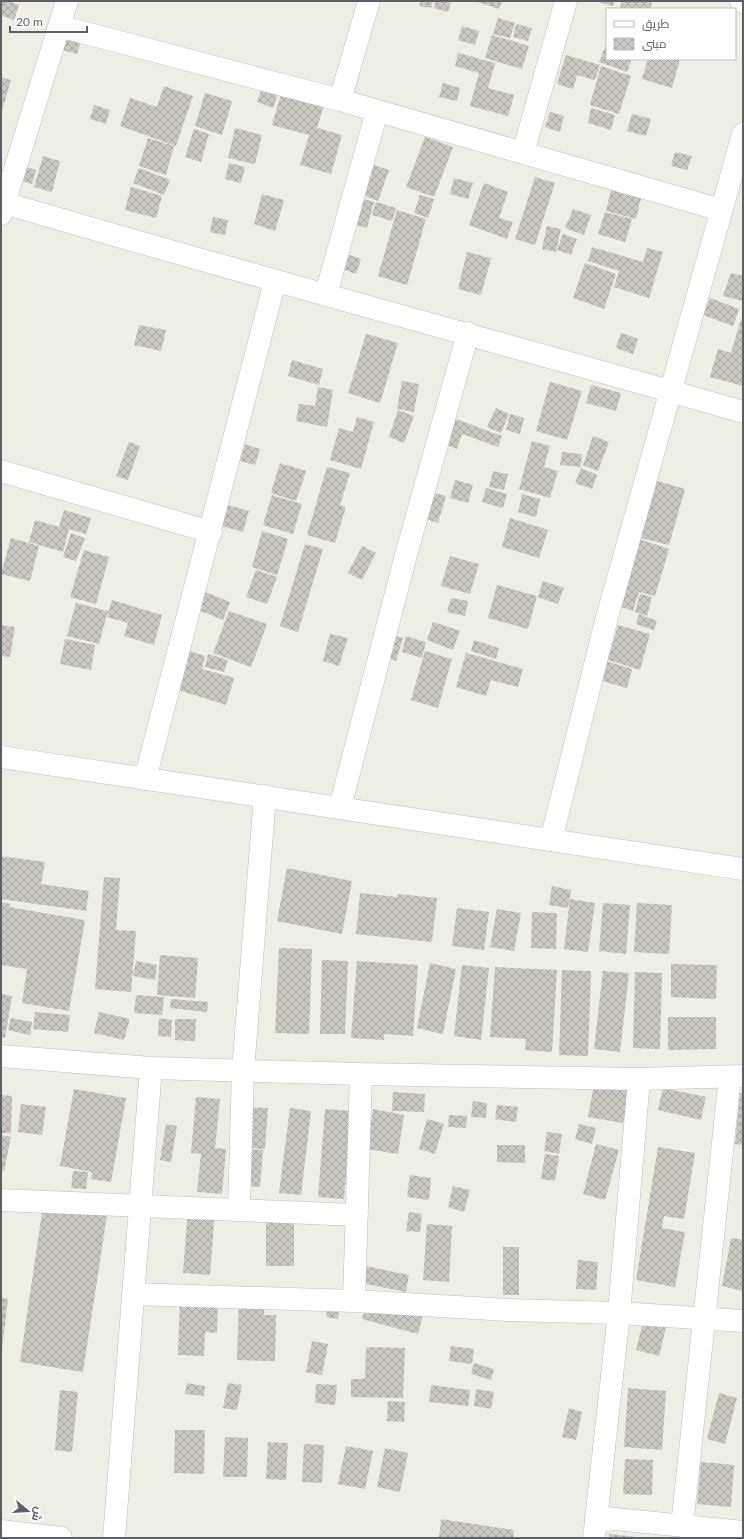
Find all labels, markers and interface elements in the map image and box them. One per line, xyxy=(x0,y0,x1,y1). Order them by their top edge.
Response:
scale bar xyxy=(10,8,87,34)
legend xyxy=(606,8,736,60)
text: 20 m xyxy=(16,14,43,29)
text: طريق xyxy=(642,16,670,31)
text: مبنى xyxy=(642,36,667,51)
north arrow xyxy=(8,1491,48,1531)
text: ش xyxy=(29,1505,46,1523)

